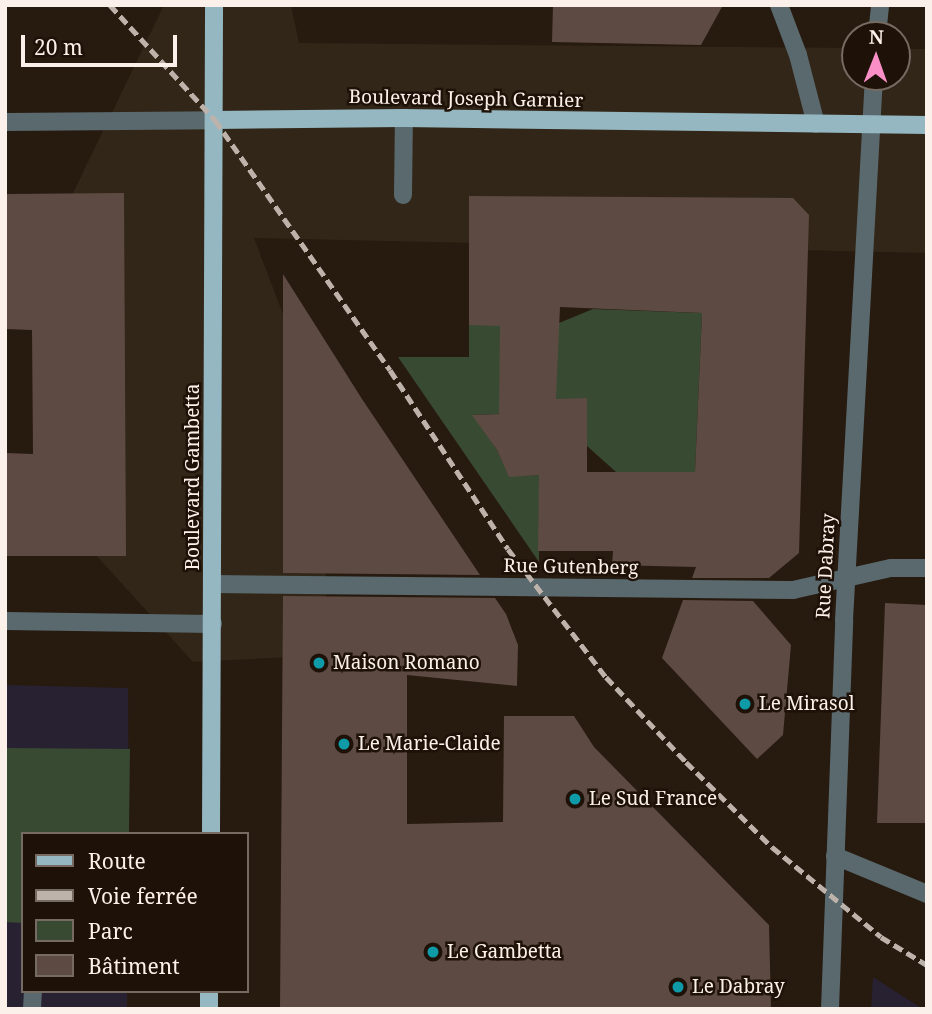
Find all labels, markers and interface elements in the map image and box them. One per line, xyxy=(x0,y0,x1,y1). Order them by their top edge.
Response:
scale bar xyxy=(24,21,180,65)
north arrow xyxy=(841,21,911,91)
text: N xyxy=(869,24,884,50)
text: 20 m xyxy=(34,33,83,61)
street label: Boulevard Joseph Garnier xyxy=(349,86,583,112)
street label: Boulevard Gambetta xyxy=(182,384,204,570)
street label: Rue Dabray xyxy=(812,513,840,619)
street label: Rue Gutenberg xyxy=(503,554,639,580)
place label: Maison Romano xyxy=(333,652,480,674)
marker: Maison Romano xyxy=(311,655,327,671)
place label: Le Mirasol xyxy=(759,693,855,715)
marker: Le Mirasol xyxy=(737,696,753,712)
place label: Le Marie-Claide xyxy=(358,733,501,755)
marker: Le Marie-Claide xyxy=(336,736,352,752)
place label: Le Sud France xyxy=(589,788,717,810)
marker: Le Sud France xyxy=(567,791,583,807)
legend xyxy=(21,832,248,993)
text: Route xyxy=(88,847,146,875)
text: Voie ferrée xyxy=(88,882,198,910)
text: Parc xyxy=(88,917,133,945)
place label: Le Gambetta xyxy=(447,941,562,963)
marker: Le Gambetta xyxy=(425,944,441,960)
text: Bâtiment xyxy=(88,952,180,980)
place label: Le Dabray xyxy=(692,976,785,998)
marker: Le Dabray xyxy=(670,979,686,995)

